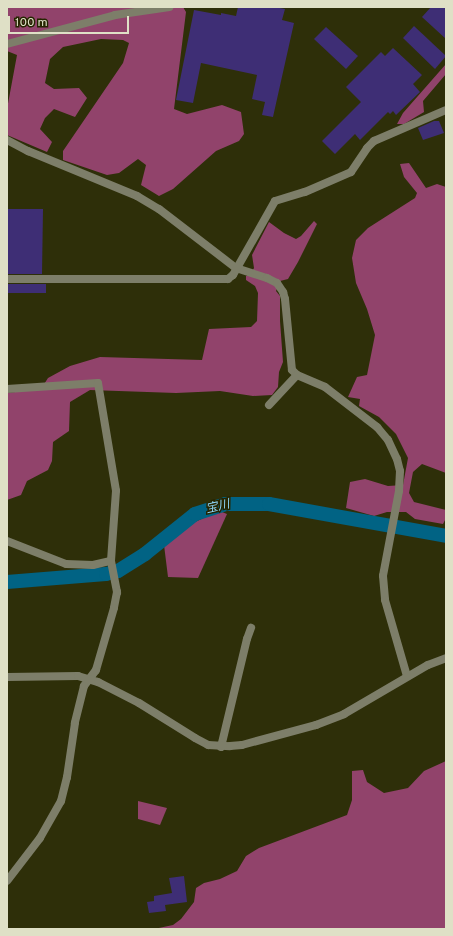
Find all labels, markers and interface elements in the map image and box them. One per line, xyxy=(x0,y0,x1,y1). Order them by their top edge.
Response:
scale bar xyxy=(10,8,131,34)
text: 100 m xyxy=(15,15,48,31)
water label: 宝川 xyxy=(205,498,231,518)

